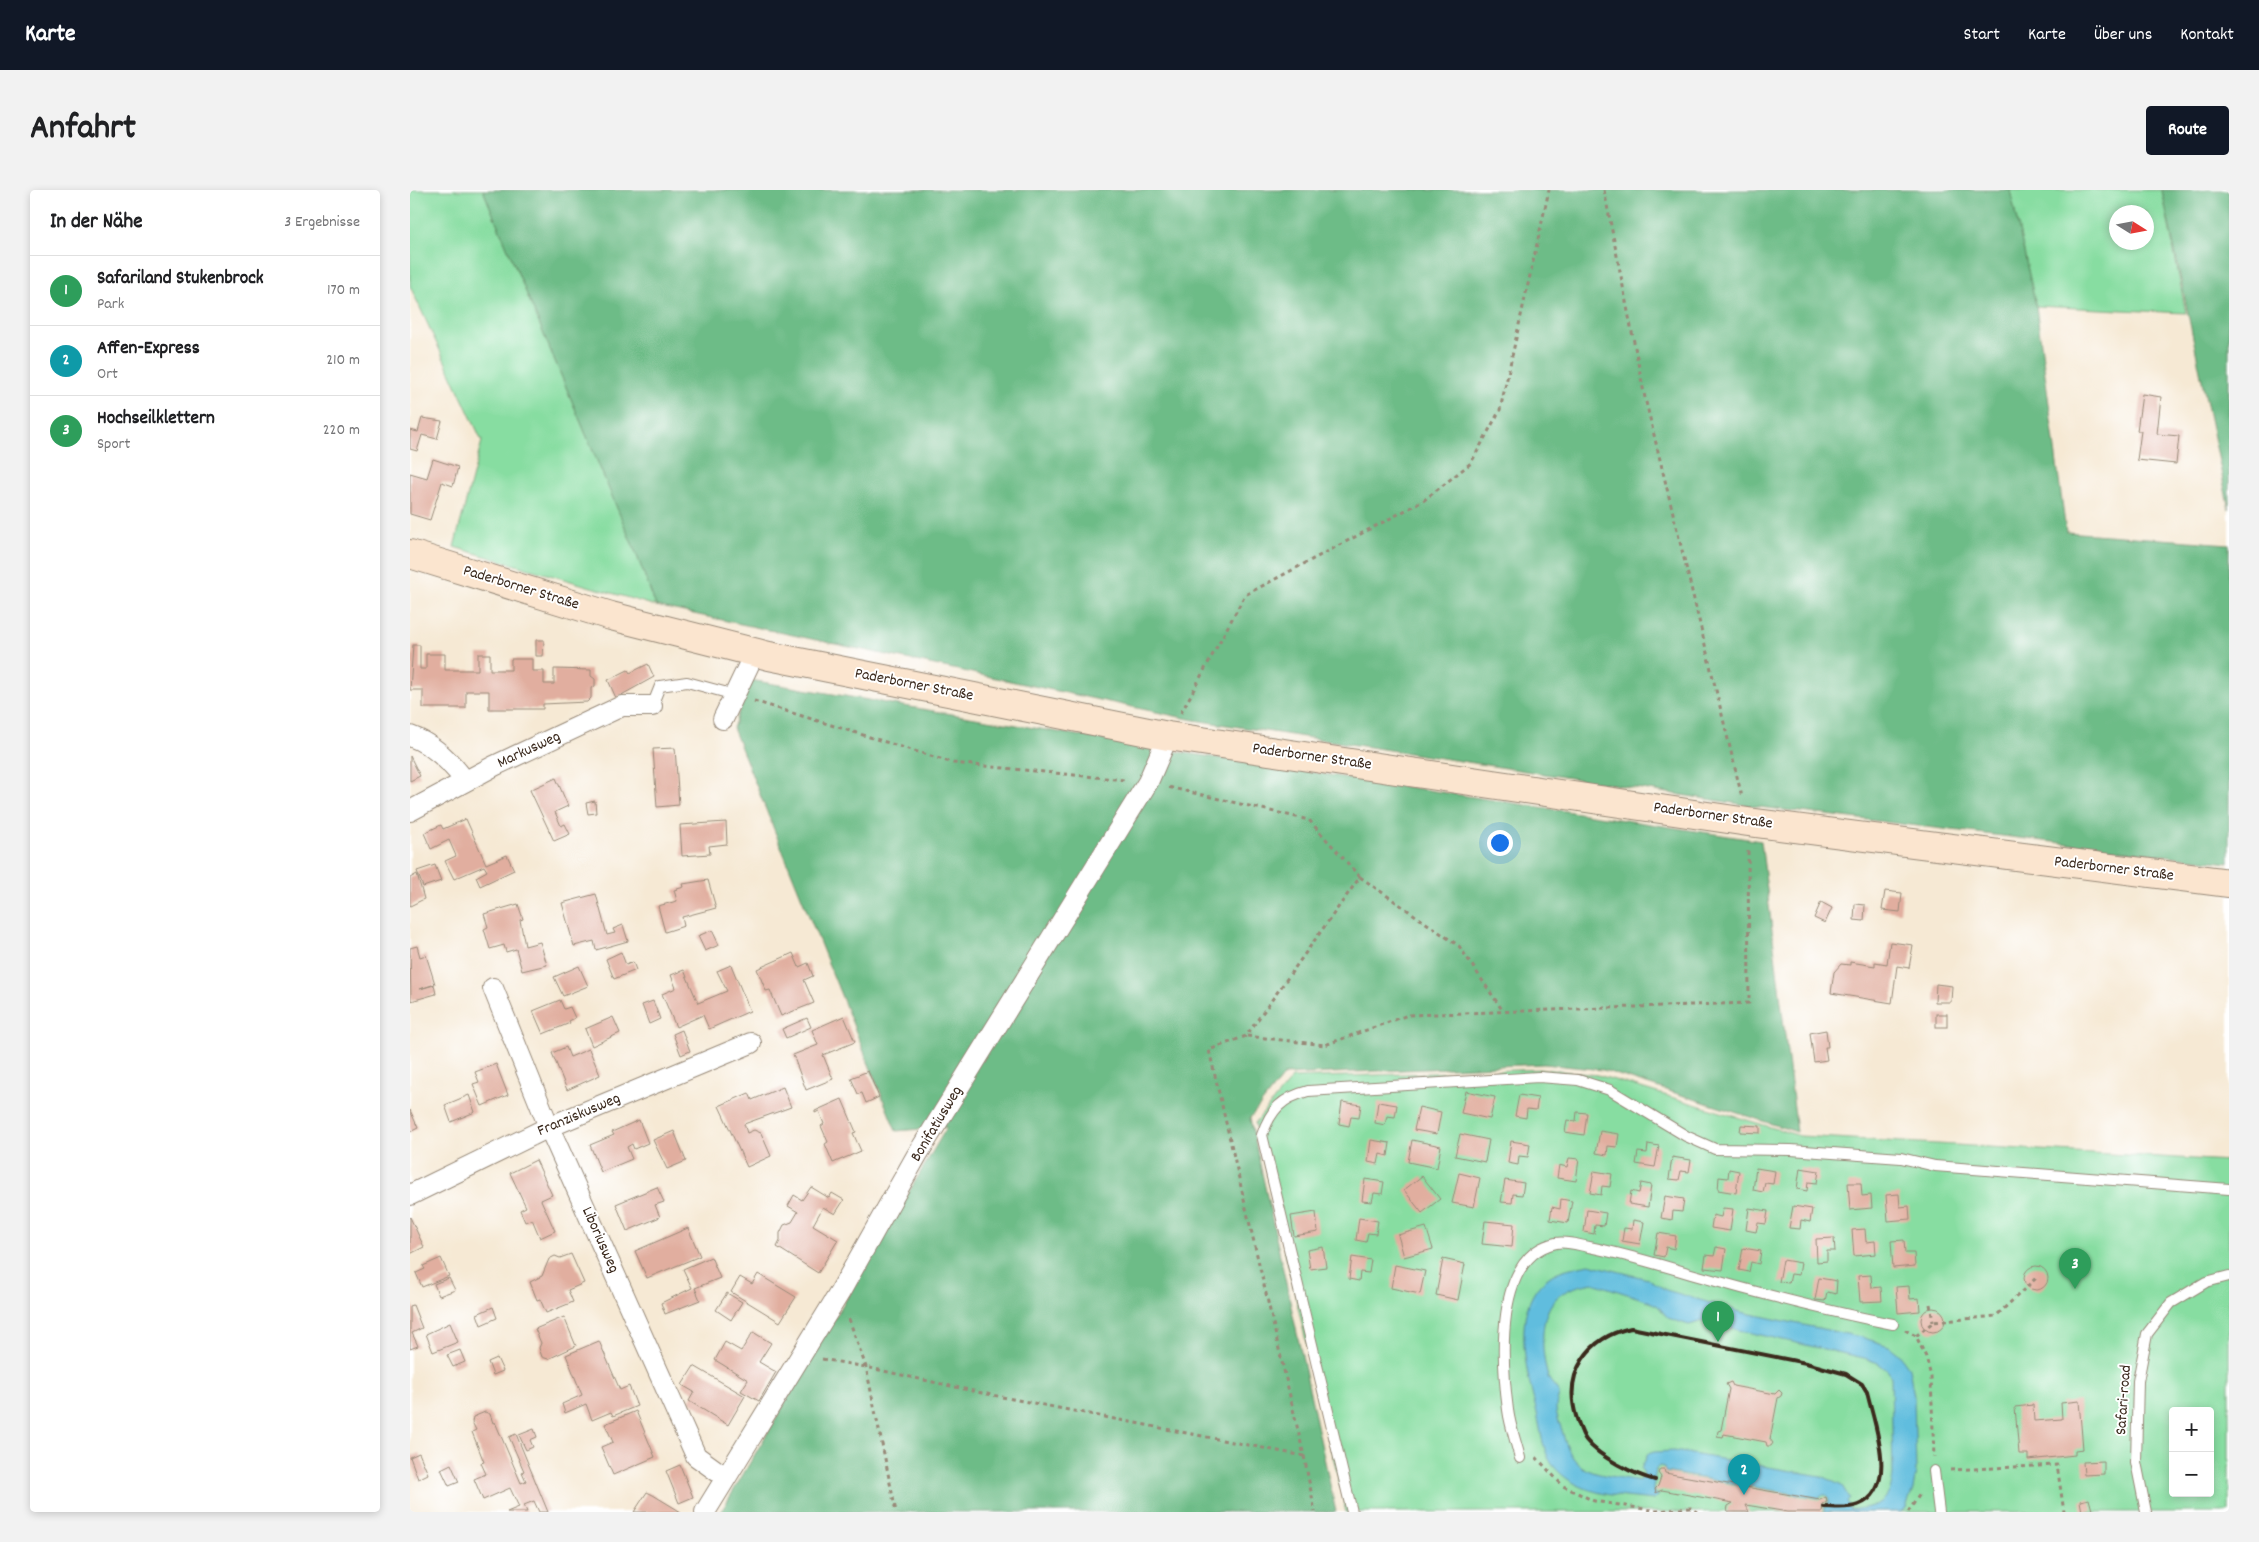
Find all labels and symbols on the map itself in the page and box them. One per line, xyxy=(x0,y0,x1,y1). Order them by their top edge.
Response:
north arrow xyxy=(2109,205,2154,250)
street label: Paderborner Straße xyxy=(460,559,582,617)
street label: Paderborner Straße xyxy=(853,662,975,708)
street label: Markusweg xyxy=(494,725,564,775)
street label: Paderborner Straße xyxy=(1251,737,1373,777)
street label: Paderborner Straße xyxy=(1652,796,1774,836)
your location xyxy=(1487,830,1513,856)
street label: Paderborner Straße xyxy=(2053,850,2175,888)
street label: Bonifatiusweg xyxy=(905,1082,969,1166)
street label: Franziskusweg xyxy=(534,1087,624,1143)
street label: Liboriusweg xyxy=(575,1203,625,1277)
pin: 3 xyxy=(2059,1248,2091,1289)
pin: 1 xyxy=(1702,1301,1734,1342)
street label: Safari-road xyxy=(2110,1364,2138,1436)
pin: 2 xyxy=(1728,1454,1760,1495)

